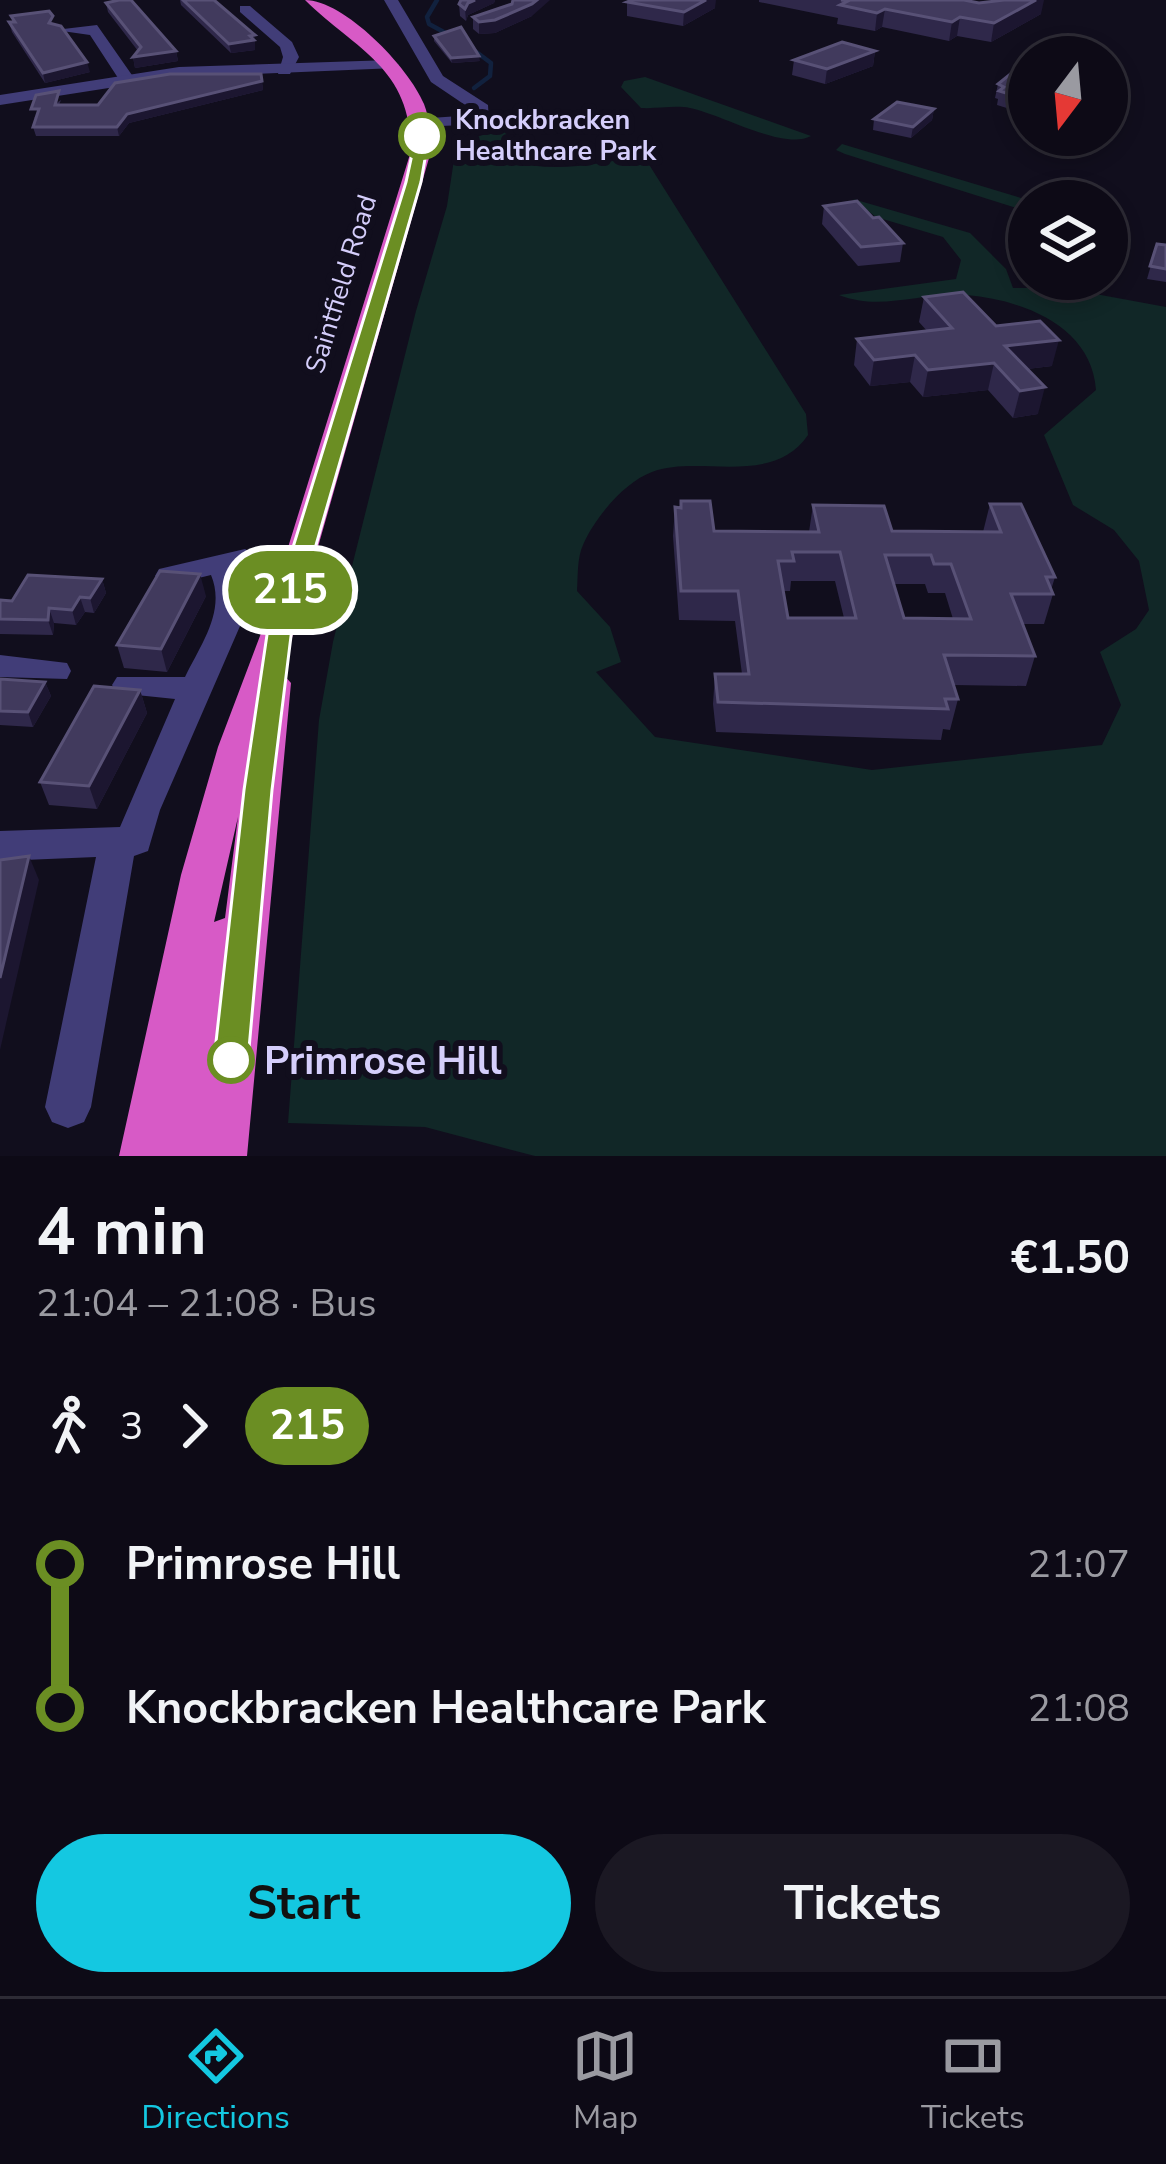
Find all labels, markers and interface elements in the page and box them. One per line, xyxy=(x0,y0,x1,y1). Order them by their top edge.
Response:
north arrow xyxy=(1008,36,1128,156)
map controls xyxy=(1008,36,1128,300)
place label: Knockbracken Healthcare Park xyxy=(455,102,657,170)
marker: Knockbracken Healthcare Park xyxy=(400,114,444,158)
button: layers xyxy=(1008,180,1128,300)
street label: Saintfield Road xyxy=(297,190,386,378)
line badge: 215 xyxy=(221,551,359,629)
text: 215 xyxy=(252,561,328,618)
place label: Primrose Hill xyxy=(264,1035,502,1088)
marker: Primrose Hill xyxy=(209,1038,253,1082)
text: 4 min xyxy=(36,1187,207,1277)
text: €1.50 xyxy=(1011,1228,1130,1289)
text: 21:04 – 21:08 · Bus xyxy=(36,1277,376,1330)
icon: walk xyxy=(36,1393,102,1459)
icon: forward xyxy=(161,1393,227,1459)
text: 215 xyxy=(269,1397,345,1454)
text: 3 xyxy=(120,1400,143,1453)
text: Primrose Hill xyxy=(126,1534,400,1595)
text: 21:07 xyxy=(1028,1538,1130,1591)
text: Knockbracken Healthcare Park xyxy=(126,1678,766,1739)
text: 21:08 xyxy=(1028,1682,1130,1735)
button: Start xyxy=(36,1834,571,1972)
button: Tickets xyxy=(595,1834,1130,1972)
tab: Directions xyxy=(141,2023,290,2140)
tab: Map xyxy=(572,2023,638,2140)
tab: Tickets xyxy=(921,2023,1025,2140)

